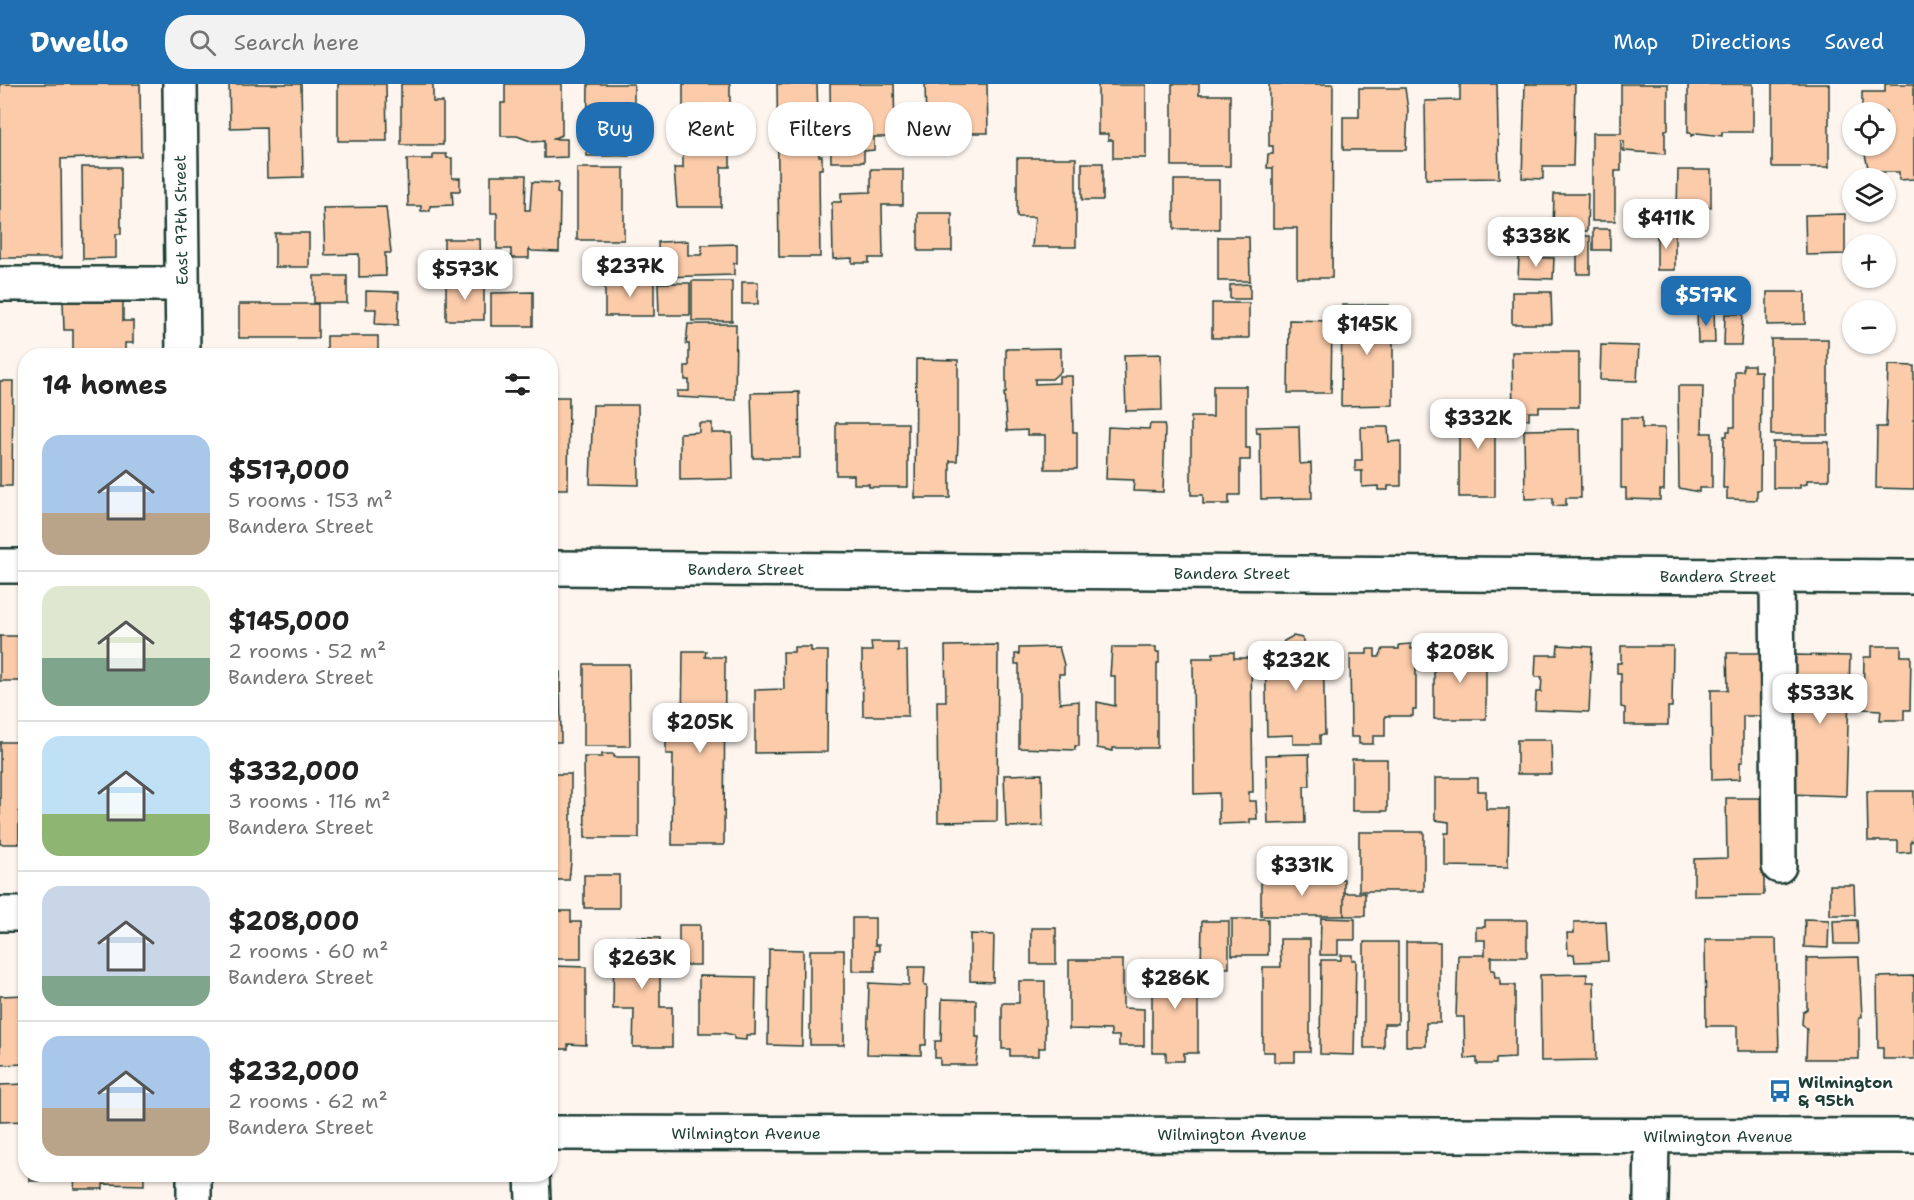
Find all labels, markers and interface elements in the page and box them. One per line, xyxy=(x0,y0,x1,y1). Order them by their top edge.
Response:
search box xyxy=(165,15,585,69)
text: Dwello xyxy=(30,23,129,61)
icon: search xyxy=(186,26,219,59)
text: Search here xyxy=(234,28,360,57)
text: Map xyxy=(1613,28,1658,56)
text: Directions xyxy=(1691,28,1791,56)
text: Saved xyxy=(1824,28,1884,56)
chip: Buy xyxy=(576,102,654,156)
chip: Rent xyxy=(666,102,756,156)
chip: Filters xyxy=(768,102,873,156)
chip: New xyxy=(885,102,972,156)
map controls xyxy=(1842,102,1896,354)
button: locate xyxy=(1842,102,1896,156)
street label: East 97th Street xyxy=(169,155,193,285)
button: layers xyxy=(1842,168,1896,222)
pin: $411K xyxy=(1624,199,1708,250)
text: $411K xyxy=(1637,205,1695,231)
pin: $338K xyxy=(1494,217,1578,268)
text: $338K xyxy=(1502,223,1570,249)
button: + xyxy=(1842,234,1896,288)
pin: $237K xyxy=(588,247,672,298)
pin: $573K xyxy=(423,250,507,301)
text: $237K xyxy=(596,253,664,279)
text: $573K xyxy=(432,256,498,282)
pin: $517K xyxy=(1664,276,1748,327)
text: $517K xyxy=(1675,282,1737,308)
button: − xyxy=(1842,300,1896,354)
pin: $145K xyxy=(1325,305,1409,356)
text: $145K xyxy=(1336,311,1398,337)
text: 14 homes xyxy=(42,367,168,402)
icon: filters xyxy=(501,368,534,401)
pin: $332K xyxy=(1436,399,1520,450)
text: $332K xyxy=(1444,405,1512,431)
text: $517,000 xyxy=(228,452,350,487)
icon: home xyxy=(90,459,162,531)
text: 5 rooms · 153 m² xyxy=(228,487,393,513)
text: Bandera Street xyxy=(228,513,374,539)
street label: Bandera Street xyxy=(688,559,804,580)
street label: Bandera Street xyxy=(1174,563,1290,584)
street label: Bandera Street xyxy=(1660,566,1776,587)
text: $145,000 xyxy=(228,603,350,638)
icon: home xyxy=(90,610,162,682)
pin: $208K xyxy=(1418,633,1502,684)
text: 2 rooms · 52 m² xyxy=(228,638,386,664)
text: $208K xyxy=(1426,639,1494,665)
pin: $232K xyxy=(1254,641,1338,692)
text: $232K xyxy=(1262,647,1330,673)
text: Bandera Street xyxy=(228,664,374,690)
pin: $533K xyxy=(1778,674,1862,725)
text: $533K xyxy=(1786,680,1854,706)
pin: $205K xyxy=(658,703,742,754)
text: $205K xyxy=(667,709,733,735)
text: $332,000 xyxy=(228,753,360,788)
icon: home xyxy=(90,760,162,832)
text: 3 rooms · 116 m² xyxy=(228,788,390,814)
text: Bandera Street xyxy=(228,814,374,840)
pin: $331K xyxy=(1260,846,1344,897)
text: $331K xyxy=(1271,852,1334,878)
text: $208,000 xyxy=(228,903,359,938)
icon: home xyxy=(90,910,162,982)
text: 2 rooms · 60 m² xyxy=(228,938,388,964)
pin: $263K xyxy=(600,939,684,990)
text: $263K xyxy=(608,945,676,971)
pin: $286K xyxy=(1133,959,1217,1010)
text: Bandera Street xyxy=(228,964,374,990)
text: $286K xyxy=(1141,965,1209,991)
text: $232,000 xyxy=(228,1053,359,1088)
icon: home xyxy=(90,1060,162,1132)
place label: Wilmington & 95th xyxy=(1798,1072,1893,1111)
bus stop icon: Wilmington & 95th xyxy=(1767,1078,1793,1104)
text: 2 rooms · 62 m² xyxy=(228,1088,388,1114)
text: Bandera Street xyxy=(228,1114,374,1140)
street label: Wilmington Avenue xyxy=(671,1123,821,1144)
street label: Wilmington Avenue xyxy=(1157,1124,1307,1145)
street label: Wilmington Avenue xyxy=(1643,1126,1793,1147)

